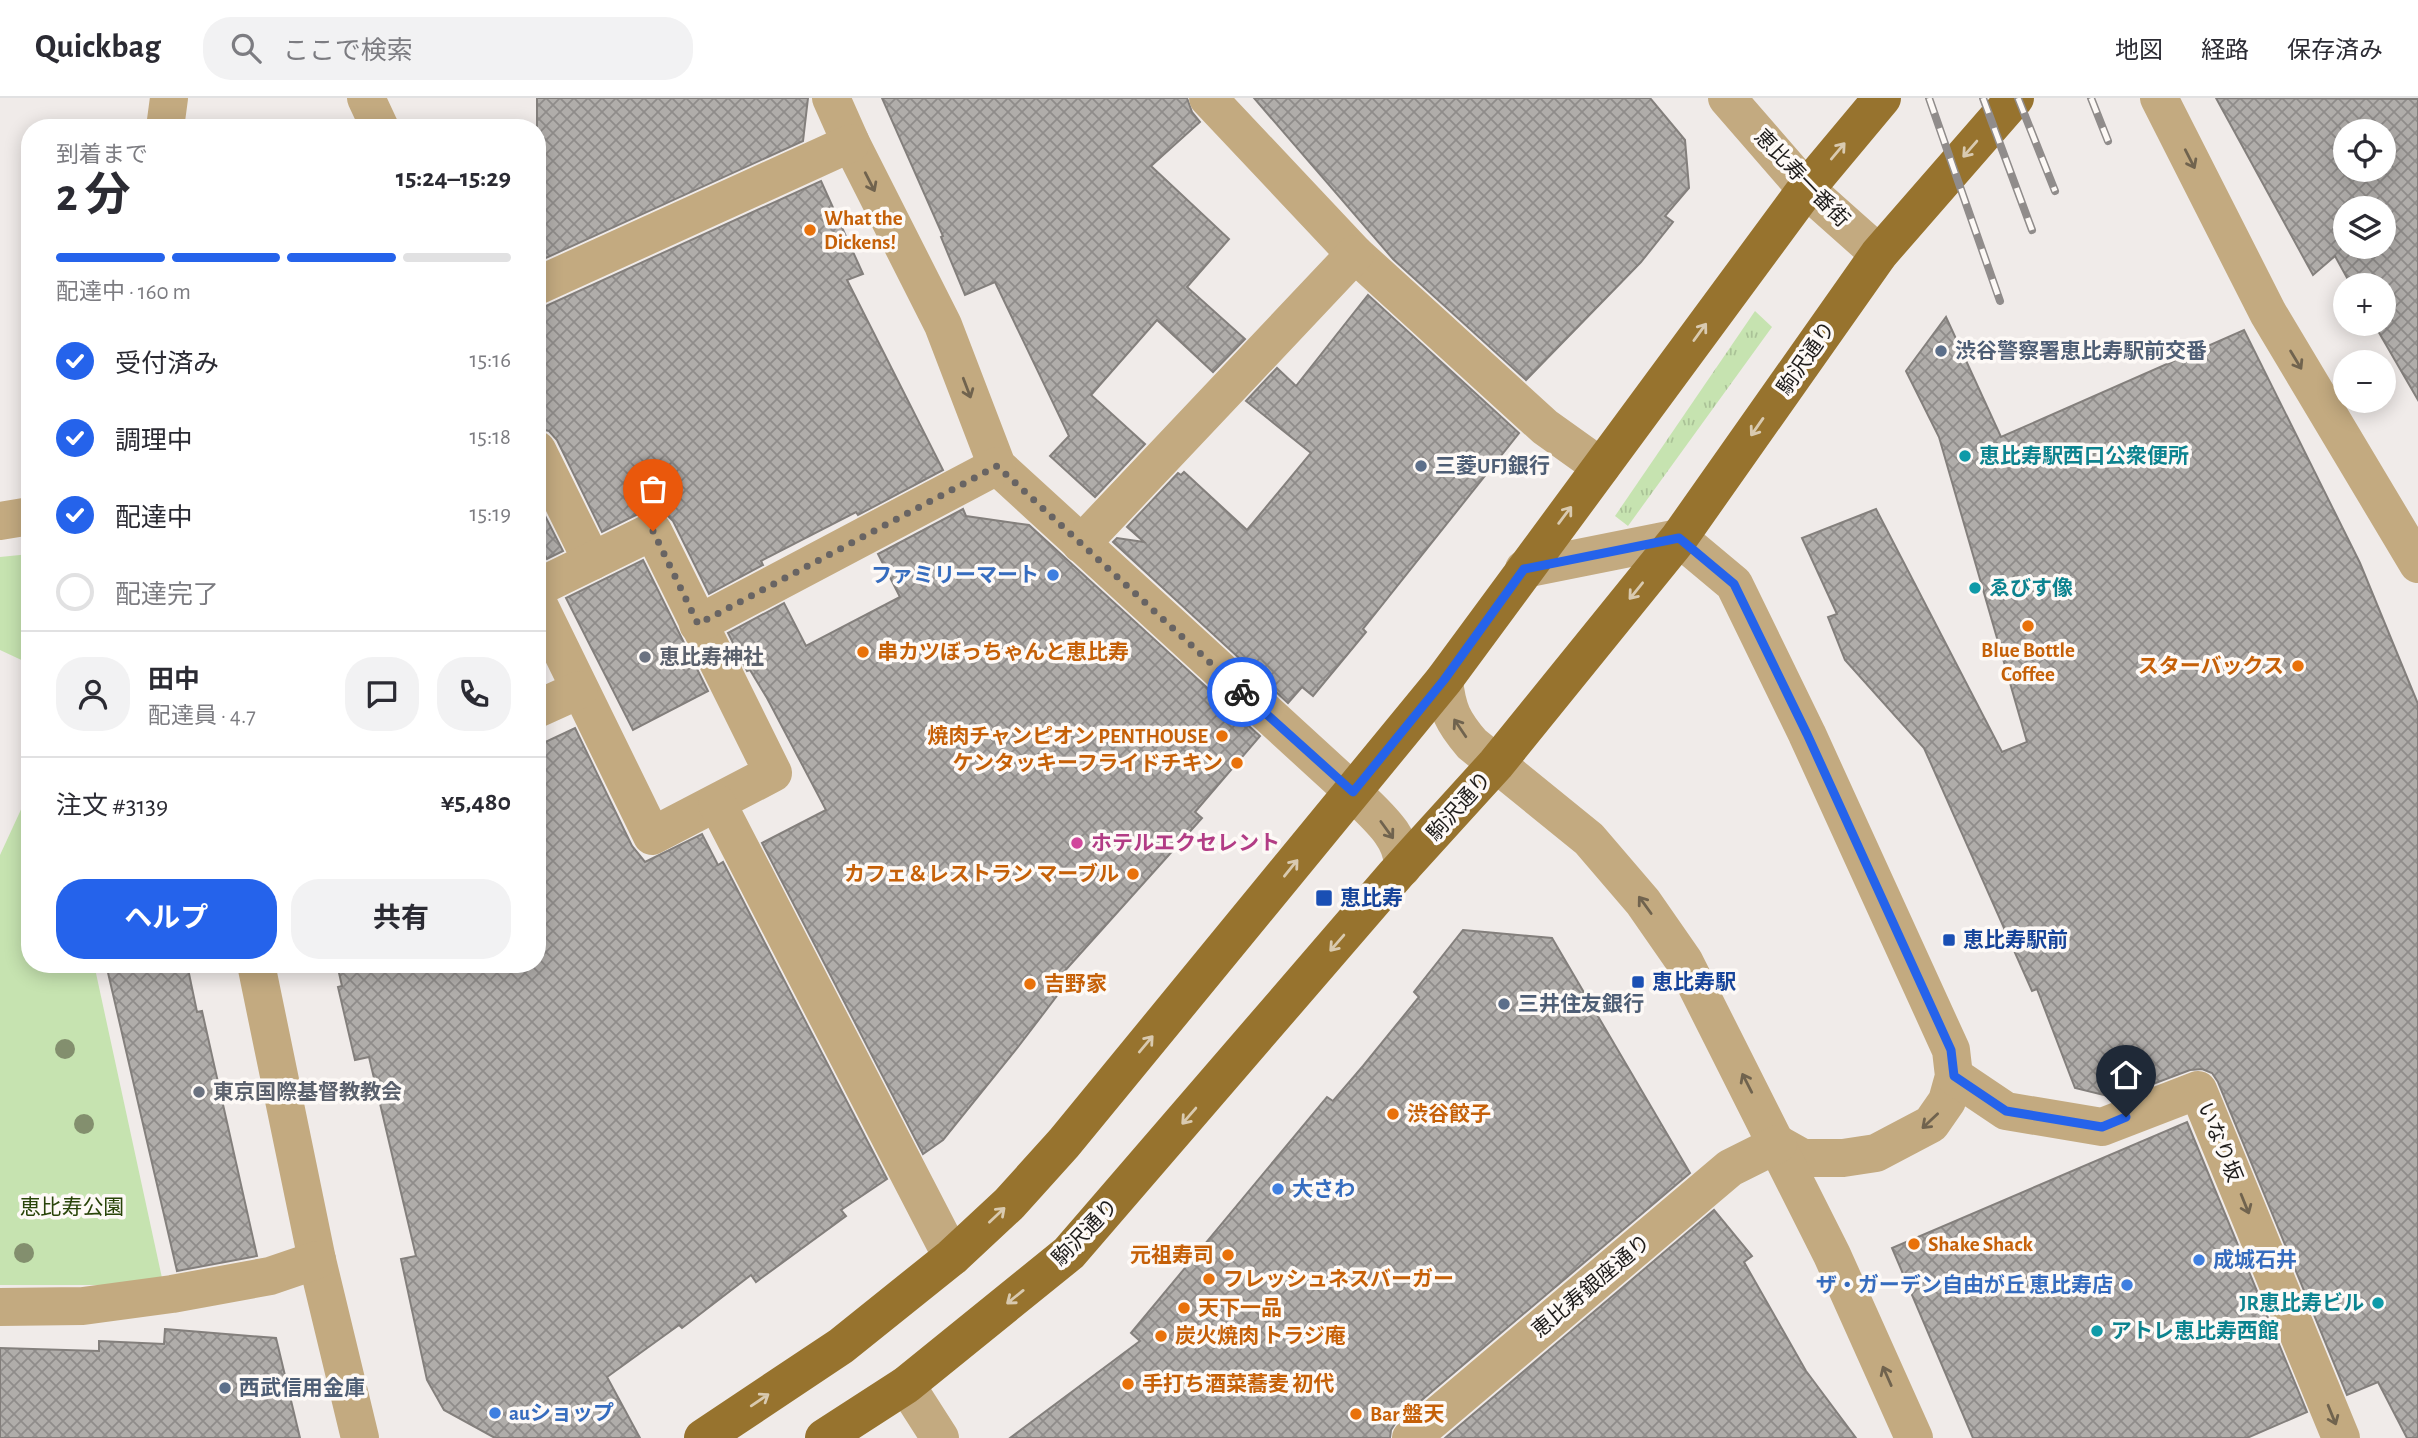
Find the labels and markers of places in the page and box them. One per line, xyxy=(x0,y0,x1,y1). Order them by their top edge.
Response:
place label: What the Dickens! xyxy=(824,208,903,253)
marker: What the Dickens! xyxy=(802,222,818,238)
place label: 渋谷警察署恵比寿駅前交番 xyxy=(1955,339,2207,362)
marker: 渋谷警察署恵比寿駅前交番 xyxy=(1933,343,1949,359)
place label: 恵比寿駅西口公衆便所 xyxy=(1979,444,2189,467)
marker: 恵比寿駅西口公衆便所 xyxy=(1957,448,1973,464)
place label: 三菱UFJ銀行 xyxy=(1435,454,1550,477)
marker: 三菱UFJ銀行 xyxy=(1413,458,1429,474)
pin xyxy=(623,459,683,531)
place label: ファミリーマート xyxy=(871,565,1039,586)
marker: ファミリーマート xyxy=(1045,567,1061,583)
place label: ゑびす像 xyxy=(1989,576,2073,599)
marker: ゑびす像 xyxy=(1967,580,1983,596)
marker: Blue Bottle Coffee xyxy=(2020,618,2036,634)
place label: Blue Bottle Coffee xyxy=(1981,640,2075,685)
place label: 串カツぼっちゃんと恵比寿 xyxy=(877,641,1129,663)
marker: 串カツぼっちゃんと恵比寿 xyxy=(855,644,871,660)
place label: 恵比寿神社 xyxy=(659,645,764,668)
marker: 恵比寿神社 xyxy=(637,649,653,665)
place label: スターバックス xyxy=(2138,655,2284,677)
marker: スターバックス xyxy=(2290,658,2306,674)
place label: 焼肉チャンピオン PENTHOUSE xyxy=(927,725,1208,747)
marker: 焼肉チャンピオン PENTHOUSE xyxy=(1214,728,1230,744)
place label: ケンタッキーフライドチキン xyxy=(953,752,1223,774)
marker: ケンタッキーフライドチキン xyxy=(1229,755,1245,771)
place label: ホテルエクセレント xyxy=(1091,832,1280,854)
marker: ホテルエクセレント xyxy=(1069,835,1085,851)
place label: カフェ＆レストラン マーブル xyxy=(844,862,1119,885)
marker: カフェ＆レストラン マーブル xyxy=(1125,866,1141,882)
place label: 恵比寿 xyxy=(1340,887,1403,909)
marker: 恵比寿 xyxy=(1314,888,1334,908)
place label: 恵比寿駅前 xyxy=(1963,928,2068,951)
marker: 恵比寿駅前 xyxy=(1941,932,1957,948)
place label: 恵比寿駅 xyxy=(1652,971,1736,993)
place label: 吉野家 xyxy=(1044,973,1107,995)
marker: 恵比寿駅 xyxy=(1630,974,1646,990)
marker: 吉野家 xyxy=(1022,976,1038,992)
place label: 三井住友銀行 xyxy=(1518,992,1644,1015)
marker: 三井住友銀行 xyxy=(1496,996,1512,1012)
pin xyxy=(2096,1045,2156,1117)
place label: 東京国際基督教教会 xyxy=(213,1081,402,1103)
marker: 東京国際基督教教会 xyxy=(191,1084,207,1100)
place label: 渋谷餃子 xyxy=(1407,1103,1491,1125)
marker: 渋谷餃子 xyxy=(1385,1106,1401,1122)
place label: 大さわ xyxy=(1292,1178,1355,1200)
marker: 大さわ xyxy=(1270,1181,1286,1197)
place label: Shake Shack xyxy=(1928,1234,2033,1255)
marker: Shake Shack xyxy=(1906,1236,1922,1252)
place label: 元祖寿司 xyxy=(1130,1244,1214,1266)
marker: 元祖寿司 xyxy=(1220,1247,1236,1263)
place label: 成城石井 xyxy=(2213,1248,2297,1271)
marker: 成城石井 xyxy=(2191,1252,2207,1268)
place label: フレッシュネスバーガー xyxy=(1223,1267,1454,1290)
marker: フレッシュネスバーガー xyxy=(1201,1271,1217,1287)
place label: ザ・ガーデン自由が丘 恵比寿店 xyxy=(1816,1273,2113,1296)
marker: ザ・ガーデン自由が丘 恵比寿店 xyxy=(2119,1277,2135,1293)
place label: JR恵比寿ビル xyxy=(2240,1292,2364,1314)
marker: JR恵比寿ビル xyxy=(2370,1295,2386,1311)
place label: 天下一品 xyxy=(1198,1298,1282,1319)
marker: 天下一品 xyxy=(1176,1300,1192,1316)
place label: アトレ恵比寿西館 xyxy=(2111,1320,2279,1342)
marker: アトレ恵比寿西館 xyxy=(2089,1323,2105,1339)
place label: 炭火焼肉 トラジ庵 xyxy=(1175,1325,1346,1347)
marker: 炭火焼肉 トラジ庵 xyxy=(1153,1328,1169,1344)
place label: 手打ち酒菜蕎麦 初代 xyxy=(1142,1372,1334,1395)
marker: 手打ち酒菜蕎麦 初代 xyxy=(1120,1376,1136,1392)
place label: 西武信用金庫 xyxy=(239,1377,365,1399)
marker: 西武信用金庫 xyxy=(217,1380,233,1396)
place label: auショップ xyxy=(509,1402,614,1424)
place label: Bar 盤天 xyxy=(1370,1403,1445,1425)
marker: auショップ xyxy=(487,1405,503,1421)
marker: Bar 盤天 xyxy=(1348,1406,1364,1422)

